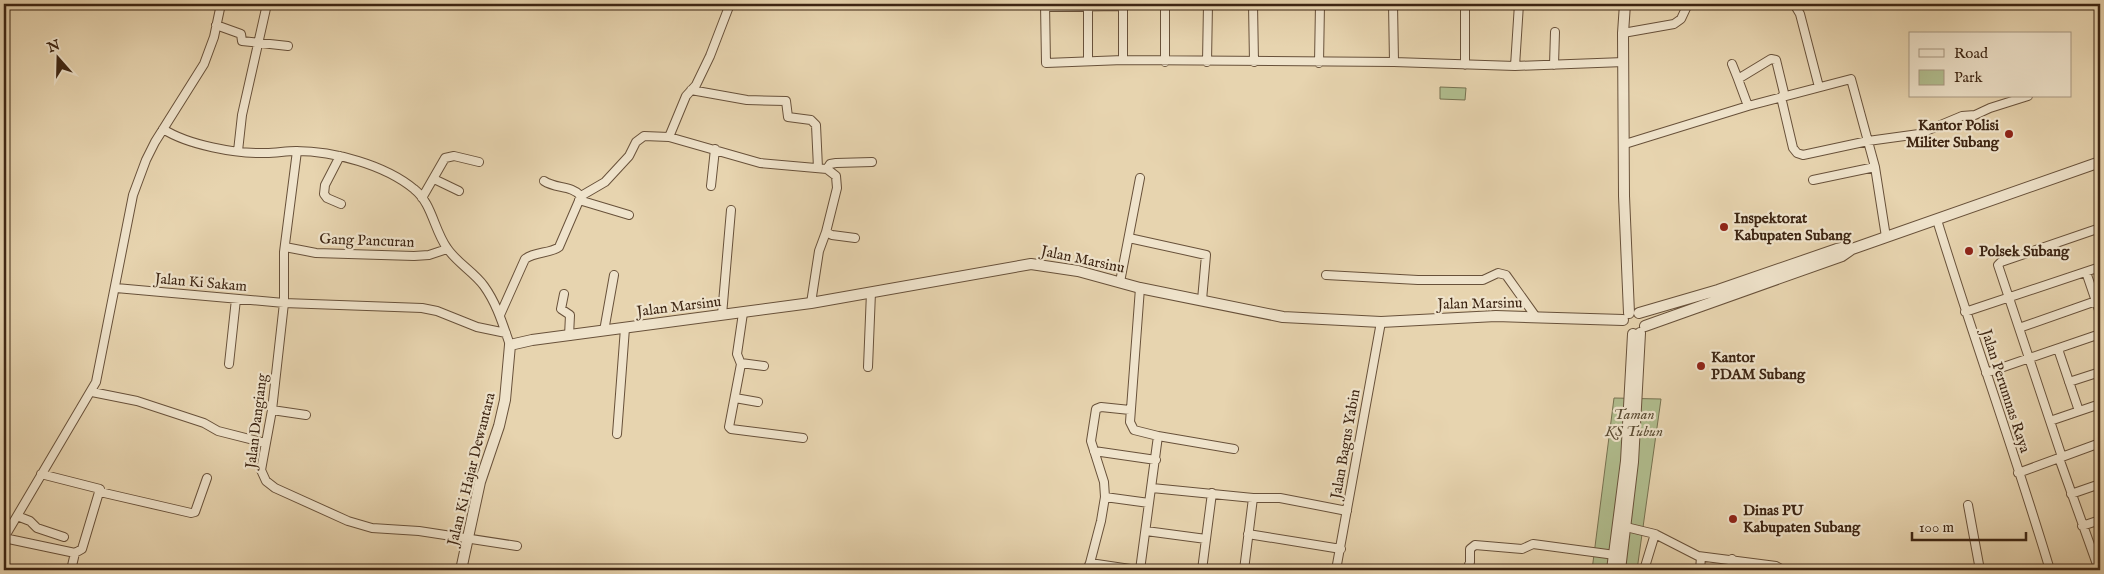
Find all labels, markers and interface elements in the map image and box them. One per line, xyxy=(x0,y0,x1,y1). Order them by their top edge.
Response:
north arrow xyxy=(32,32,82,82)
legend xyxy=(1909,32,2072,98)
text: N xyxy=(44,36,63,58)
text: Road xyxy=(1954,44,1989,63)
text: Park xyxy=(1954,68,1984,87)
place label: Kantor Polisi Militer Subang xyxy=(1906,116,2000,152)
marker: Kantor Polisi Militer Subang xyxy=(2003,128,2015,140)
place label: Inspektorat Kabupaten Subang xyxy=(1734,209,1852,245)
marker: Inspektorat Kabupaten Subang xyxy=(1718,221,1730,233)
street label: Gang Pancuran xyxy=(319,229,415,252)
street label: Jalan Marsinu xyxy=(1037,241,1127,278)
place label: Polsek Subang xyxy=(1979,242,2070,261)
marker: Polsek Subang xyxy=(1963,245,1975,257)
street label: Jalan Ki Sakam xyxy=(152,269,248,296)
street label: Jalan Marsinu xyxy=(634,292,723,321)
street label: Jalan Marsinu xyxy=(1435,293,1523,314)
street label: Jalan Perumnas Raya xyxy=(1976,325,2035,456)
place label: Kantor PDAM Subang xyxy=(1711,348,1806,384)
marker: Kantor PDAM Subang xyxy=(1695,360,1707,372)
street label: Jalan Dangiang xyxy=(241,372,272,472)
street label: Jalan Bagus Yabin xyxy=(1326,388,1365,502)
street label: Jalan Ki Hajar Dewantara xyxy=(443,390,500,550)
park label: Taman KS Tubun xyxy=(1604,405,1663,441)
place label: Dinas PU Kabupaten Subang xyxy=(1743,501,1861,537)
scale bar xyxy=(1912,509,2025,541)
marker: Dinas PU Kabupaten Subang xyxy=(1727,513,1739,525)
text: 100 m xyxy=(1919,518,1955,537)

